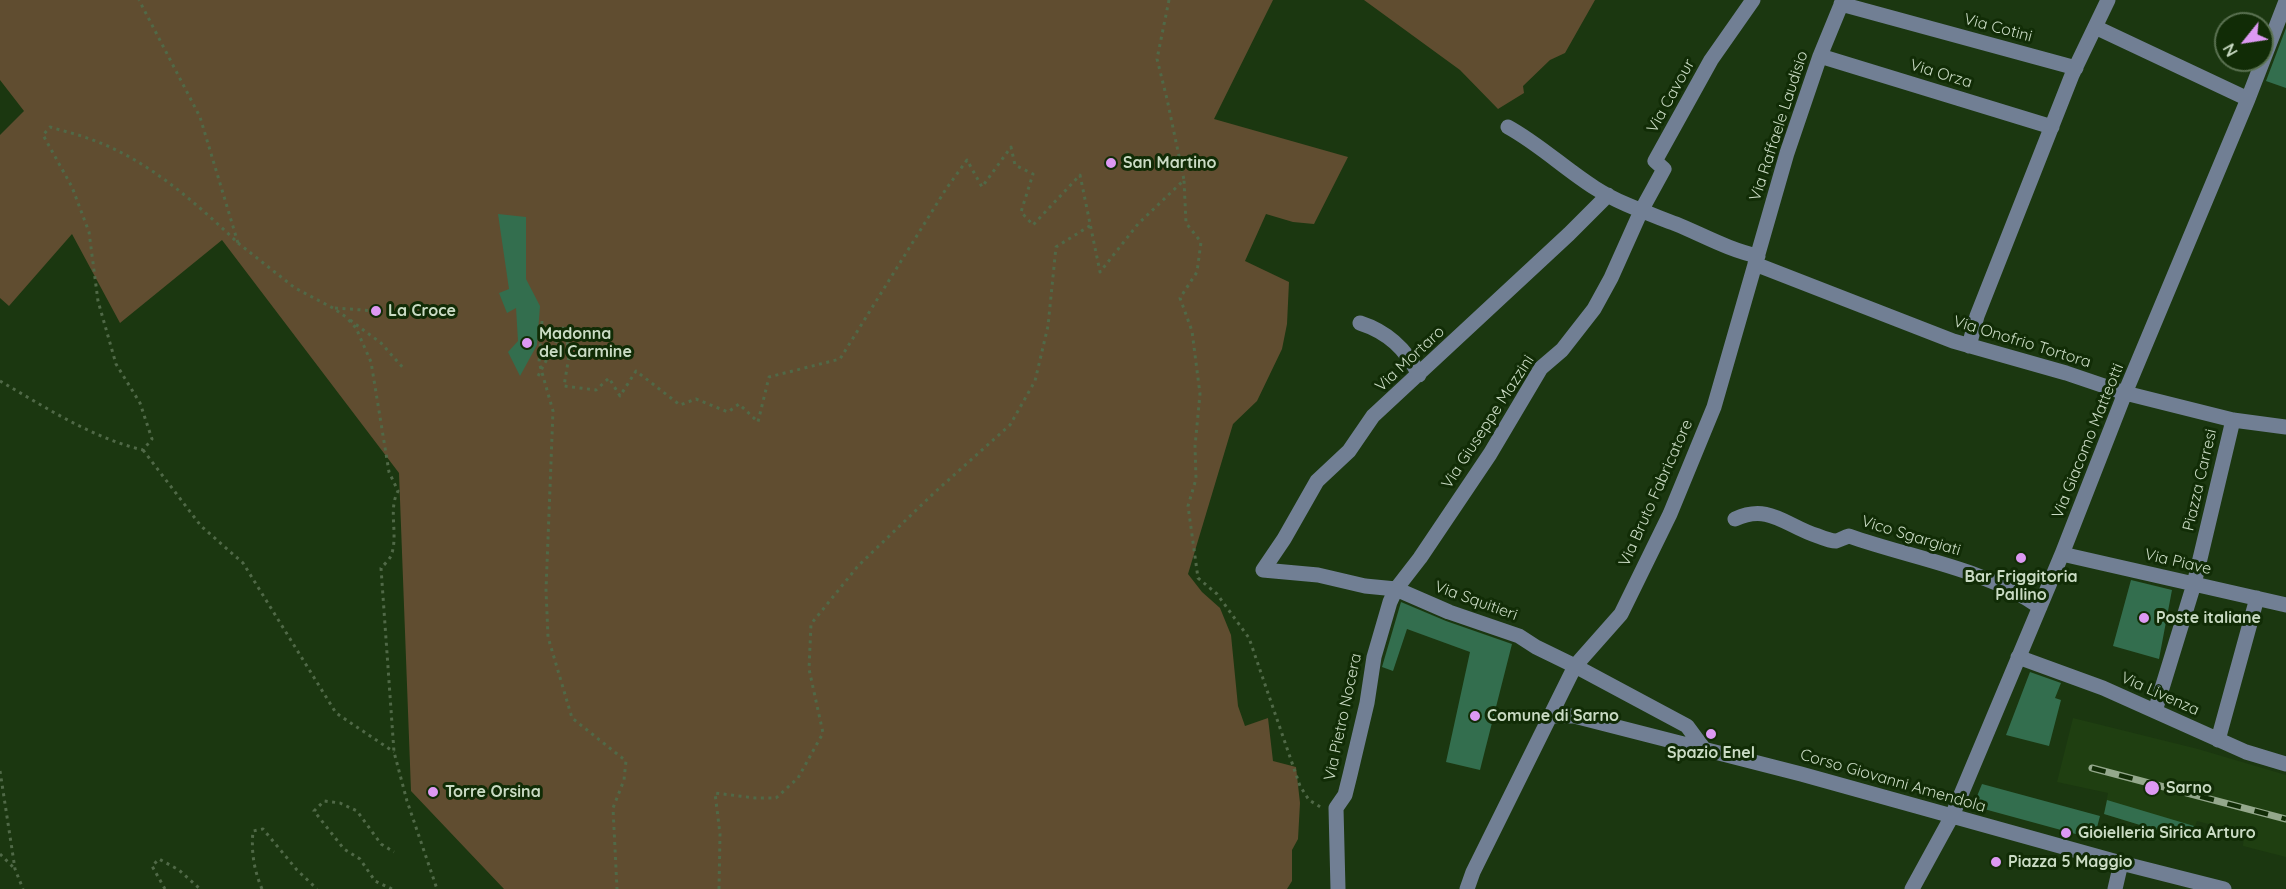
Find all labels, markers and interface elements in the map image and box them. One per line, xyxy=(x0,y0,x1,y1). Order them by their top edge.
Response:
street label: Via Cotini xyxy=(1962,10,2034,46)
north arrow xyxy=(2214,12,2274,72)
text: N xyxy=(2219,40,2242,60)
street label: Via Raffaele Laudisio xyxy=(1746,49,1812,203)
street label: Via Orza xyxy=(1908,55,1974,93)
street label: Via Cavour xyxy=(1643,56,1699,136)
place label: San Martino xyxy=(1123,153,1217,173)
marker: San Martino xyxy=(1104,156,1118,170)
place label: La Croce xyxy=(388,301,456,321)
marker: La Croce xyxy=(369,304,383,318)
street label: Via Onofrio Tortora xyxy=(1951,312,2093,372)
street label: Via Mortaro xyxy=(1371,322,1449,396)
place label: Madonna del Carmine xyxy=(539,324,632,362)
marker: Madonna del Carmine xyxy=(520,336,534,350)
street label: Via Giuseppe Mazzini xyxy=(1438,352,1538,492)
street label: Via Giacomo Matteotti xyxy=(2048,361,2128,521)
street label: Via Bruto Fabricatore xyxy=(1615,417,1697,569)
street label: Piazza Carresi xyxy=(2179,427,2221,533)
street label: Vico Sgargiati xyxy=(1859,512,1963,560)
street label: Via Piave xyxy=(2143,545,2213,579)
marker: Bar Friggitoria Pallino xyxy=(2014,551,2028,565)
place label: Bar Friggitoria Pallino xyxy=(1965,567,2077,605)
street label: Via Squitieri xyxy=(1432,577,1520,625)
place label: Poste italiane xyxy=(2156,608,2261,628)
marker: Poste italiane xyxy=(2137,611,2151,625)
street label: Via Pietro Nocera xyxy=(1320,652,1366,782)
street label: Via Livenza xyxy=(2118,668,2202,720)
place label: Comune di Sarno xyxy=(1487,706,1619,726)
marker: Comune di Sarno xyxy=(1468,709,1482,723)
marker: Spazio Enel xyxy=(1704,727,1718,741)
place label: Spazio Enel xyxy=(1667,743,1755,763)
street label: Corso Giovanni Amendola xyxy=(1798,745,1988,817)
place label: Sarno xyxy=(2166,778,2212,798)
marker: Sarno xyxy=(2143,779,2161,797)
place label: Torre Orsina xyxy=(445,782,541,802)
marker: Torre Orsina xyxy=(426,785,440,799)
place label: Gioielleria Sirica Arturo xyxy=(2078,823,2256,843)
marker: Gioielleria Sirica Arturo xyxy=(2059,826,2073,840)
place label: Piazza 5 Maggio xyxy=(2008,852,2133,872)
marker: Piazza 5 Maggio xyxy=(1989,855,2003,869)

